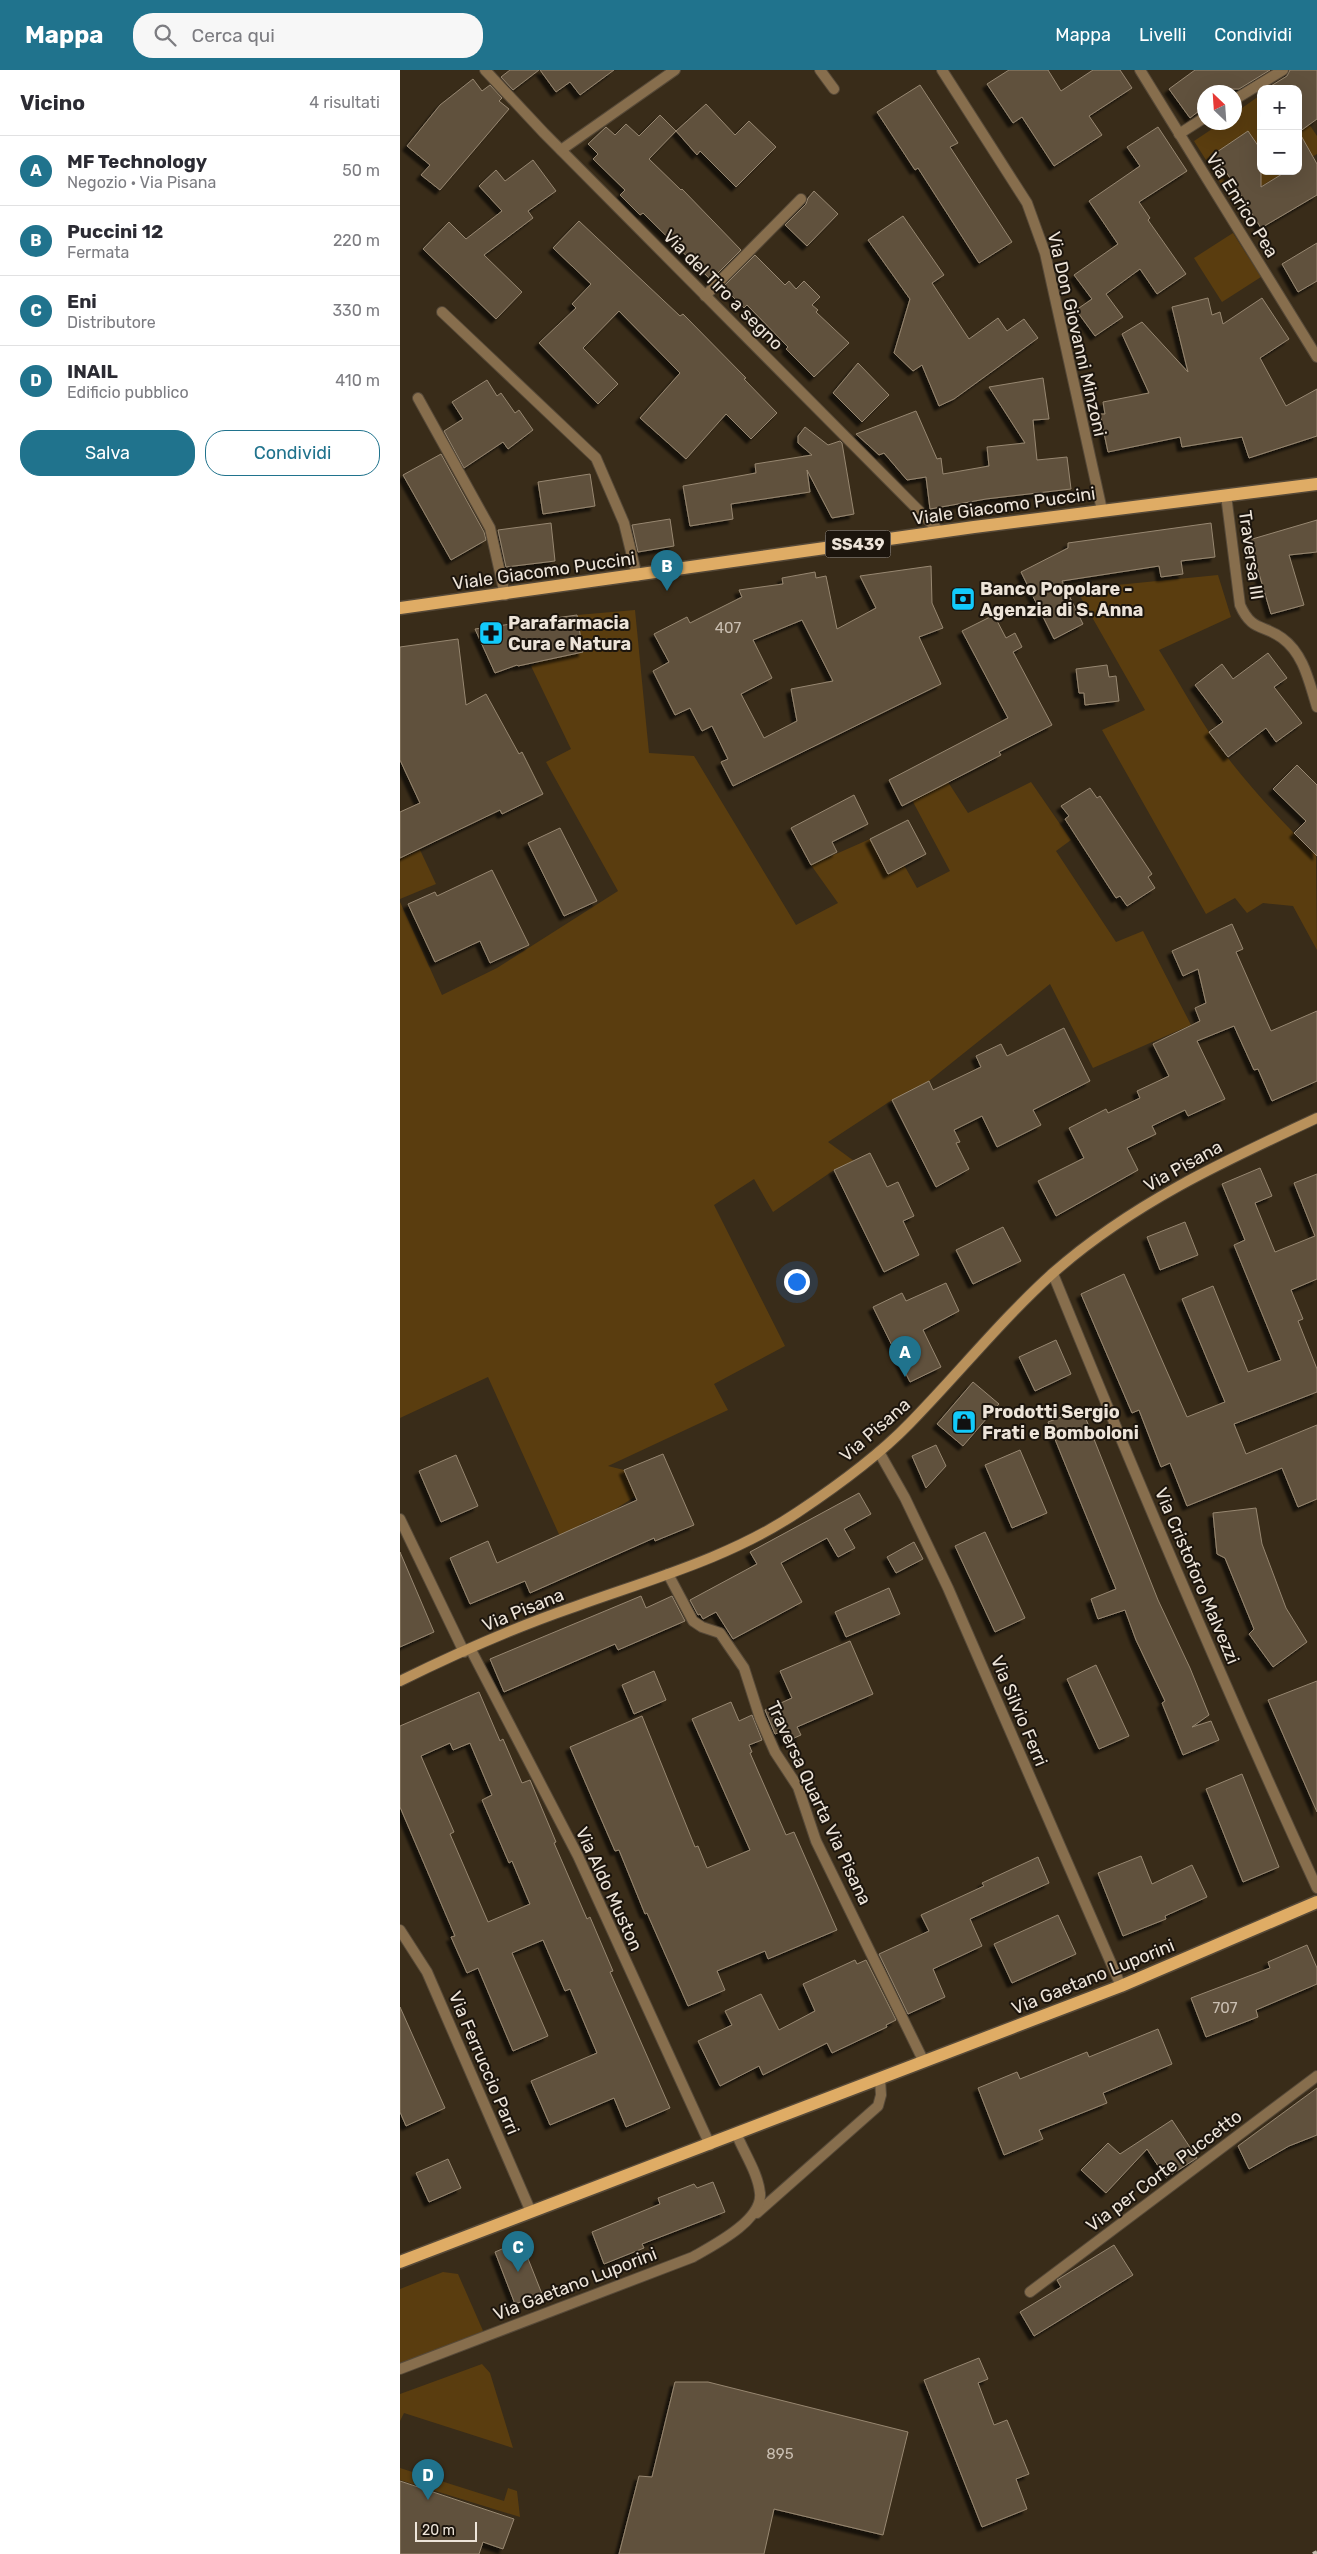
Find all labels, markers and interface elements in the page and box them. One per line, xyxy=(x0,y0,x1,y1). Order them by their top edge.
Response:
search box xyxy=(133,13,483,58)
text: Mappa xyxy=(25,21,103,49)
icon: search xyxy=(151,21,179,49)
text: Cerca qui xyxy=(191,24,275,47)
text: Mappa xyxy=(1055,24,1111,46)
text: Livelli xyxy=(1139,24,1186,46)
text: Condividi xyxy=(1214,24,1292,46)
north arrow xyxy=(1197,85,1242,130)
map controls xyxy=(1257,85,1302,175)
button: + xyxy=(1257,85,1302,130)
text: Vicino xyxy=(20,90,85,115)
text: 4 risultati xyxy=(309,93,380,112)
button: − xyxy=(1257,130,1302,175)
street label: Via Enrico Pea xyxy=(1201,148,1283,262)
text: MF Technology xyxy=(67,150,207,173)
text: A xyxy=(30,161,42,180)
text: 50 m xyxy=(342,161,380,180)
text: Negozio · Via Pisana xyxy=(67,173,216,192)
text: Puccini 12 xyxy=(67,220,163,243)
street label: Via del Tiro a segno xyxy=(658,225,788,355)
street label: Via Don Giovanni Minzoni xyxy=(1043,229,1111,439)
text: B xyxy=(30,231,42,250)
text: 220 m xyxy=(333,231,380,250)
text: Fermata xyxy=(67,243,129,262)
text: Eni xyxy=(67,290,97,313)
text: C xyxy=(30,301,42,320)
text: 330 m xyxy=(332,301,380,320)
text: Distributore xyxy=(67,313,156,332)
text: INAIL xyxy=(67,360,118,383)
text: D xyxy=(30,371,42,390)
text: 410 m xyxy=(335,371,380,390)
text: Edificio pubblico xyxy=(67,383,189,402)
button: Salva xyxy=(20,430,195,476)
button: Condividi xyxy=(205,430,380,476)
street label: Viale Giacomo Puccini xyxy=(911,482,1097,530)
street label: Traversa III xyxy=(1234,509,1268,601)
road number: SS439 xyxy=(826,530,890,558)
street label: Viale Giacomo Puccini xyxy=(451,547,637,595)
pin: B xyxy=(651,550,683,591)
place label: Banco Popolare - Agenzia di S. Anna xyxy=(980,578,1143,621)
bank icon: Banco Popolare - Agenzia di S. Anna xyxy=(950,586,976,612)
place label: Parafarmacia Cura e Natura xyxy=(508,612,631,655)
house number: 407 xyxy=(715,619,742,637)
pharmacy icon: Parafarmacia Cura e Natura xyxy=(478,620,504,646)
street label: Via Pisana xyxy=(1140,1135,1226,1197)
your location xyxy=(784,1269,810,1295)
pin: A xyxy=(889,1336,921,1377)
street label: Via Pisana xyxy=(835,1393,915,1467)
place label: Prodotti Sergio Frati e Bomboloni xyxy=(982,1401,1139,1444)
shop icon: Prodotti Sergio Frati e Bomboloni xyxy=(951,1409,977,1435)
street label: Via Cristoforo Malvezzi xyxy=(1150,1484,1244,1668)
street label: Via Pisana xyxy=(479,1584,567,1636)
street label: Via Silvio Ferri xyxy=(986,1652,1052,1770)
street label: Traversa Quarta Via Pisana xyxy=(762,1698,876,1908)
street label: Via Aldo Muston xyxy=(571,1823,647,1955)
street label: Via Gaetano Luporini xyxy=(1008,1934,1178,2020)
street label: Via Ferruccio Parri xyxy=(444,1988,524,2138)
house number: 707 xyxy=(1213,1999,1238,2017)
street label: Via per Corte Puccetto xyxy=(1082,2105,1246,2237)
pin: C xyxy=(502,2231,534,2272)
street label: Via Gaetano Luporini xyxy=(490,2243,660,2325)
house number: 895 xyxy=(766,2445,794,2463)
pin: D xyxy=(412,2459,444,2500)
scale bar xyxy=(415,2519,478,2542)
text: 20 m xyxy=(422,2522,455,2539)

